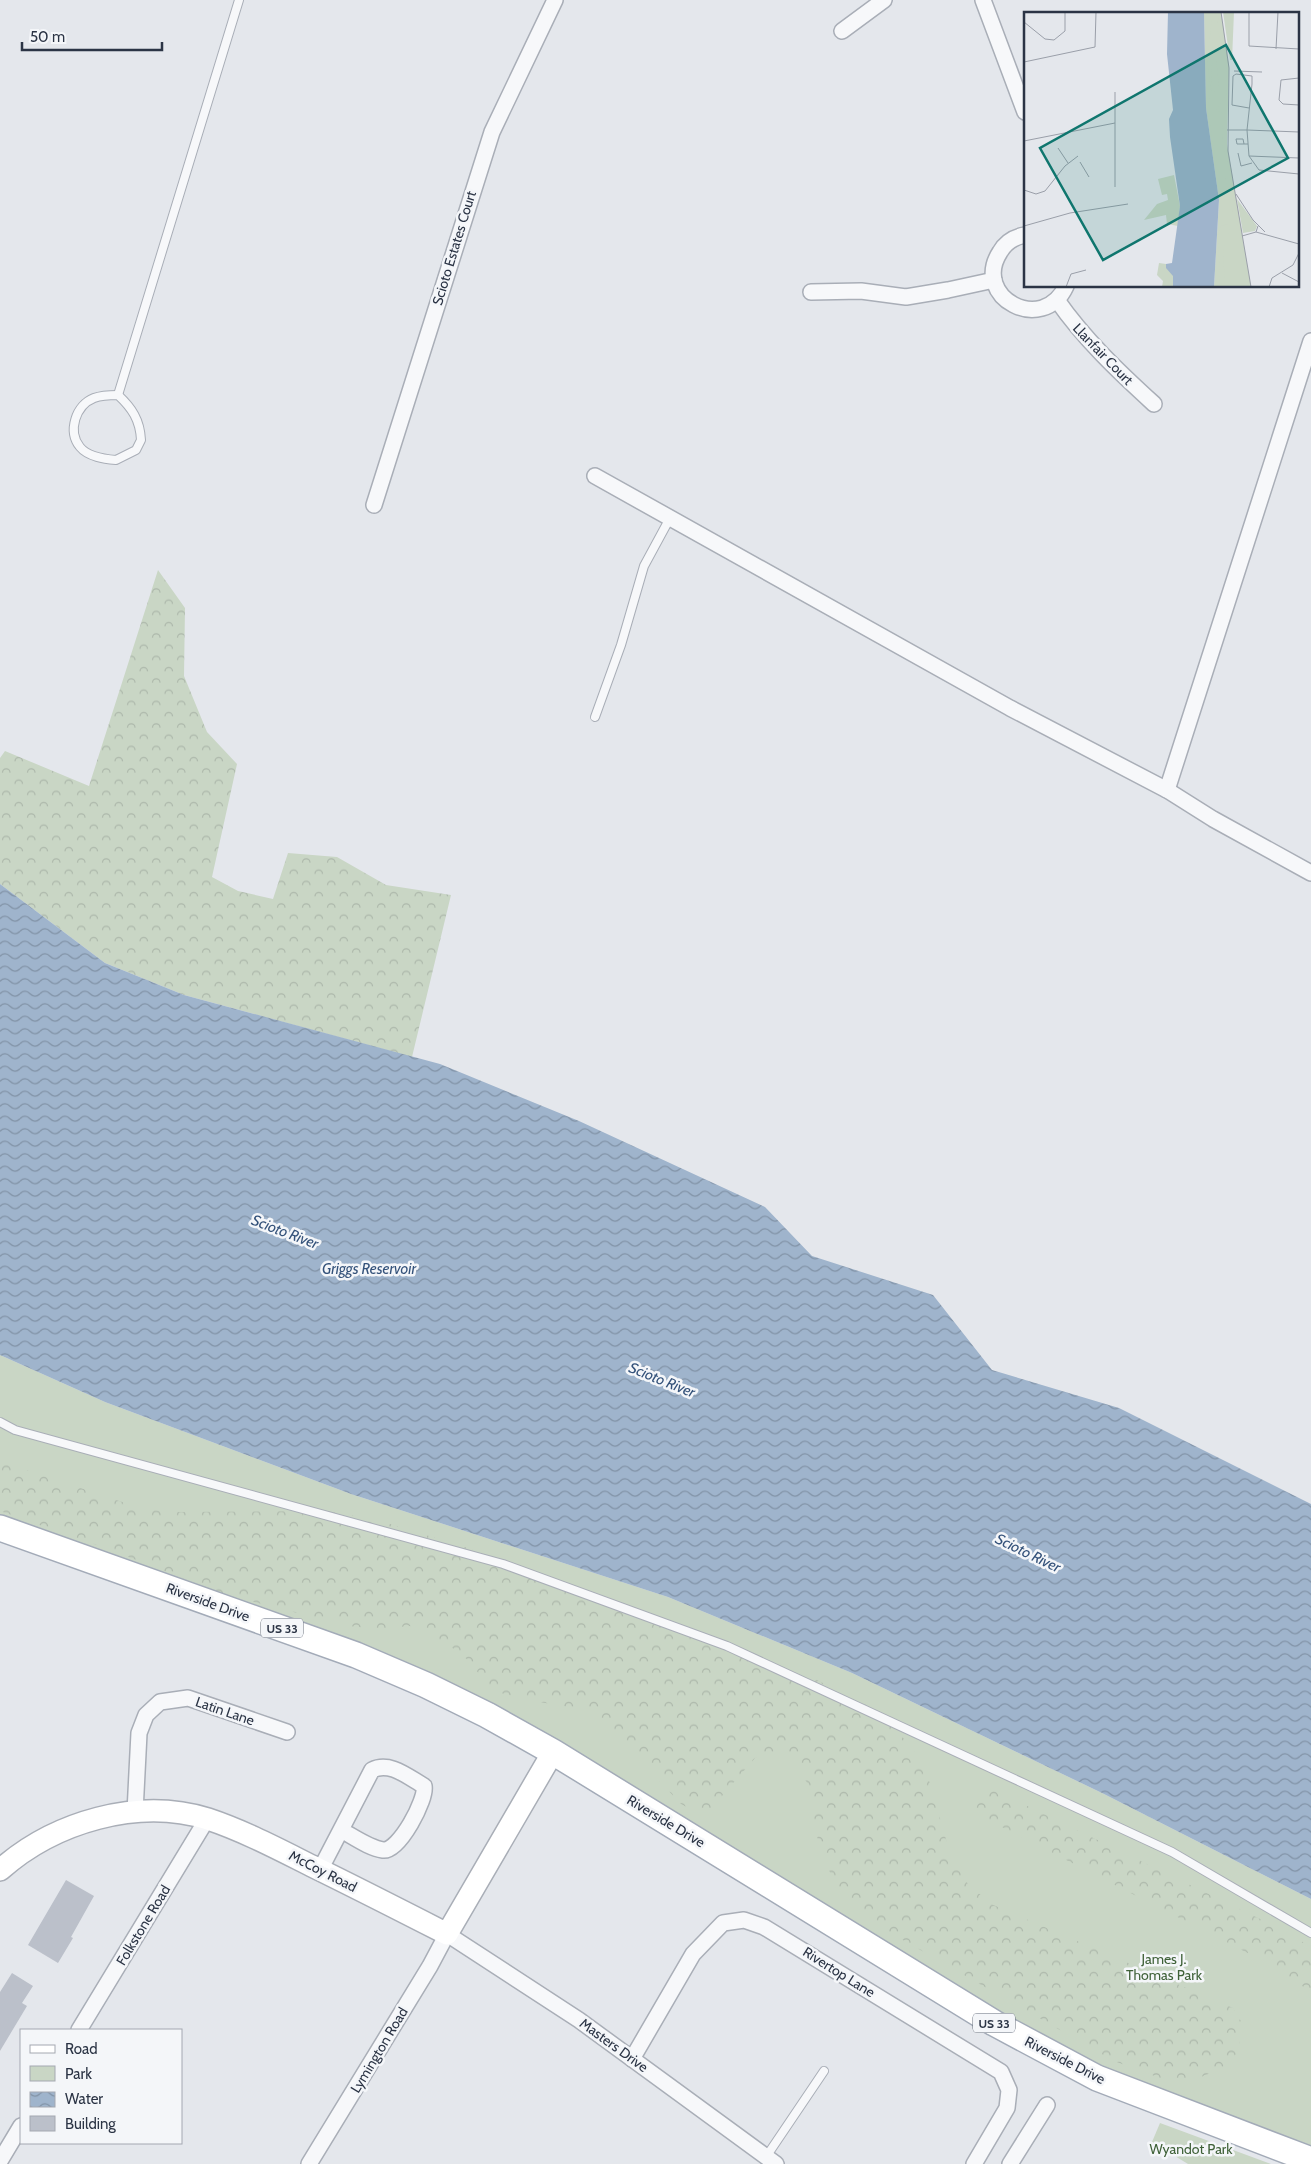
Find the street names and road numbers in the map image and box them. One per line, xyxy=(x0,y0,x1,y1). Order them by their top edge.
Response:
street label: Scioto Estates Court xyxy=(428,188,480,307)
street label: Llanfair Court xyxy=(1069,319,1137,389)
street label: Riverside Drive xyxy=(164,1579,252,1625)
road number: US 33 xyxy=(261,1619,303,1638)
street label: Latin Lane xyxy=(193,1693,257,1729)
street label: Riverside Drive xyxy=(624,1791,708,1851)
street label: McCoy Road xyxy=(286,1846,360,1896)
street label: Folkstone Road xyxy=(112,1882,174,1968)
street label: Rivertop Lane xyxy=(800,1943,878,2001)
street label: Lymington Road xyxy=(346,2004,412,2096)
street label: Masters Drive xyxy=(576,2014,652,2076)
road number: US 33 xyxy=(973,2014,1015,2032)
street label: Riverside Drive xyxy=(1022,2032,1108,2088)

